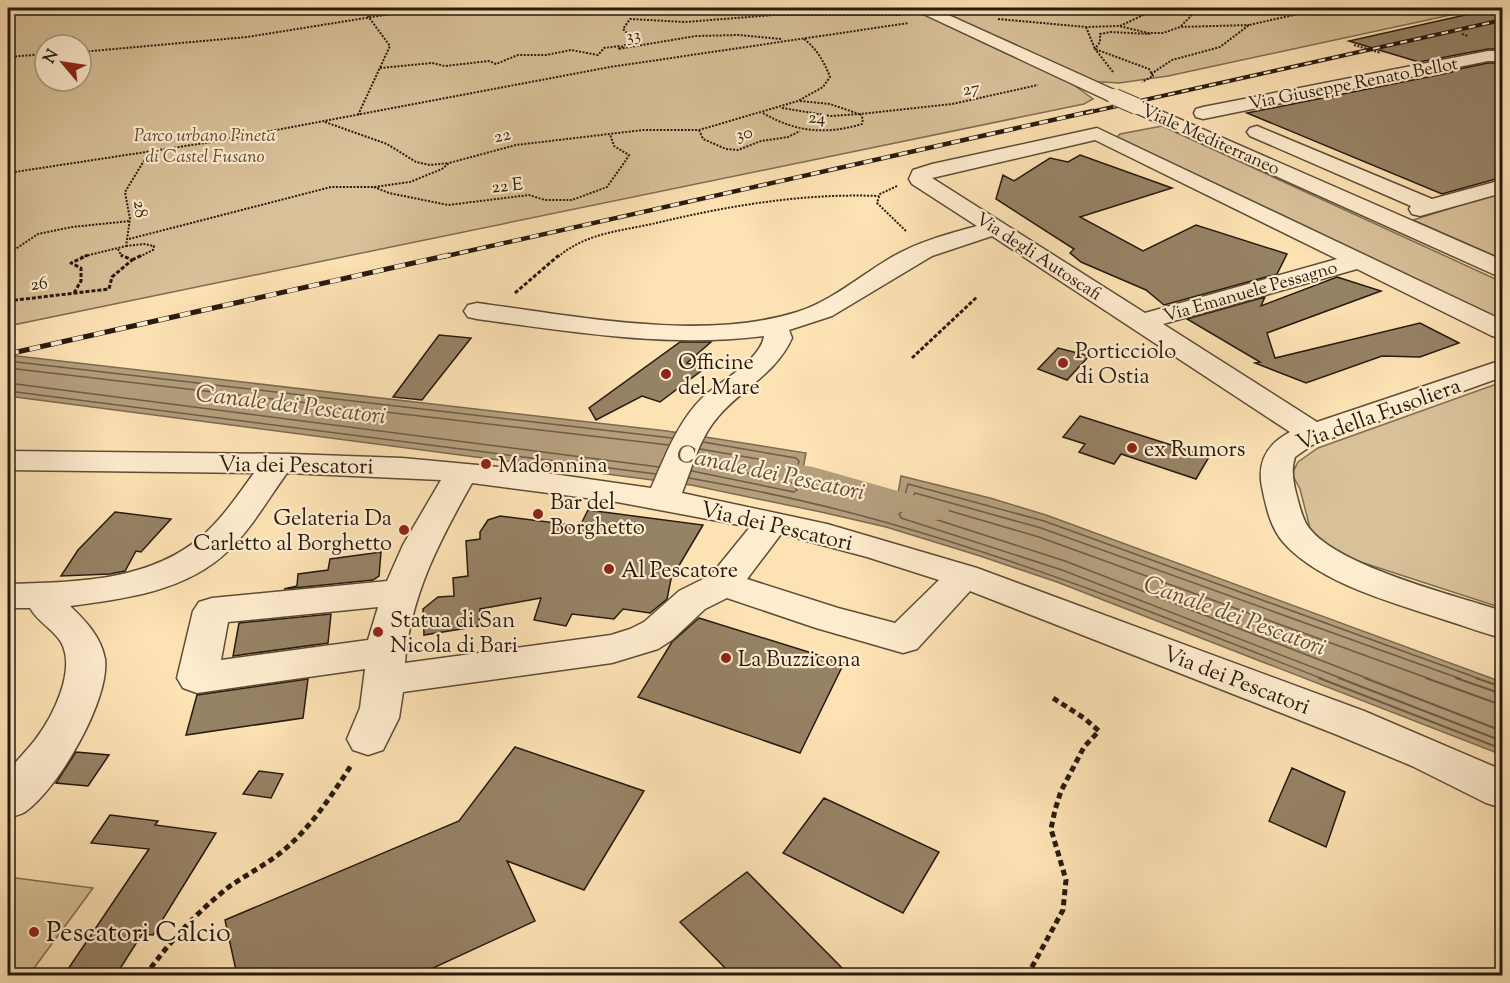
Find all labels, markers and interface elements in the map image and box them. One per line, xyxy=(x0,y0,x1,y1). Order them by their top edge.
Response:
street label: 33 xyxy=(624,23,643,51)
north arrow xyxy=(33,33,93,93)
text: N xyxy=(39,46,65,68)
street label: Via Giuseppe Renato Bellot xyxy=(1246,52,1460,118)
street label: 27 xyxy=(960,76,982,104)
street label: Viale Mediterraneo xyxy=(1137,99,1284,183)
street label: 24 xyxy=(807,106,826,132)
street label: 30 xyxy=(733,120,755,149)
street label: 22 xyxy=(491,122,514,151)
park label: Parco urbano Pineta di Castel Fusano xyxy=(134,124,276,171)
street label: 22 E xyxy=(490,172,524,202)
street label: 28 xyxy=(125,199,153,219)
street label: Via degli Autoscafi xyxy=(970,207,1106,308)
street label: Via Emanuele Pessagno xyxy=(1160,256,1341,330)
street label: 26 xyxy=(29,271,49,299)
place label: Porticciolo di Ostia xyxy=(1075,337,1176,394)
place label: Officine del Mare xyxy=(678,348,760,405)
marker: Porticciolo di Ostia xyxy=(1056,356,1070,370)
marker: Officine del Mare xyxy=(659,367,673,381)
street label: Via della Fusoliera xyxy=(1292,371,1466,460)
water label: Canale dei Pescatori xyxy=(194,377,388,435)
place label: ex Rumors xyxy=(1144,435,1246,467)
water label: Canale dei Pescatori xyxy=(673,437,868,510)
marker: ex Rumors xyxy=(1125,441,1139,455)
street label: Via dei Pescatori xyxy=(218,450,374,484)
place label: Madonnina xyxy=(498,451,608,483)
marker: Madonnina xyxy=(479,457,493,471)
place label: Bar del Borghetto xyxy=(550,488,645,545)
street label: Via dei Pescatori xyxy=(697,495,856,561)
place label: Gelateria Da Carletto al Borghetto xyxy=(193,504,392,561)
marker: Bar del Borghetto xyxy=(531,507,545,521)
marker: Gelateria Da Carletto al Borghetto xyxy=(397,523,411,537)
place label: Al Pescatore xyxy=(621,556,738,588)
marker: Al Pescatore xyxy=(602,562,616,576)
water label: Canale dei Pescatori xyxy=(1139,568,1330,666)
place label: Statua di San Nicola di Bari xyxy=(390,606,518,663)
marker: Statua di San Nicola di Bari xyxy=(371,625,385,639)
street label: Via dei Pescatori xyxy=(1158,639,1314,725)
place label: La Buzzicona xyxy=(738,645,861,677)
marker: La Buzzicona xyxy=(719,651,733,665)
place label: Pescatori Calcio xyxy=(46,915,231,954)
marker: Pescatori Calcio xyxy=(27,925,41,939)

